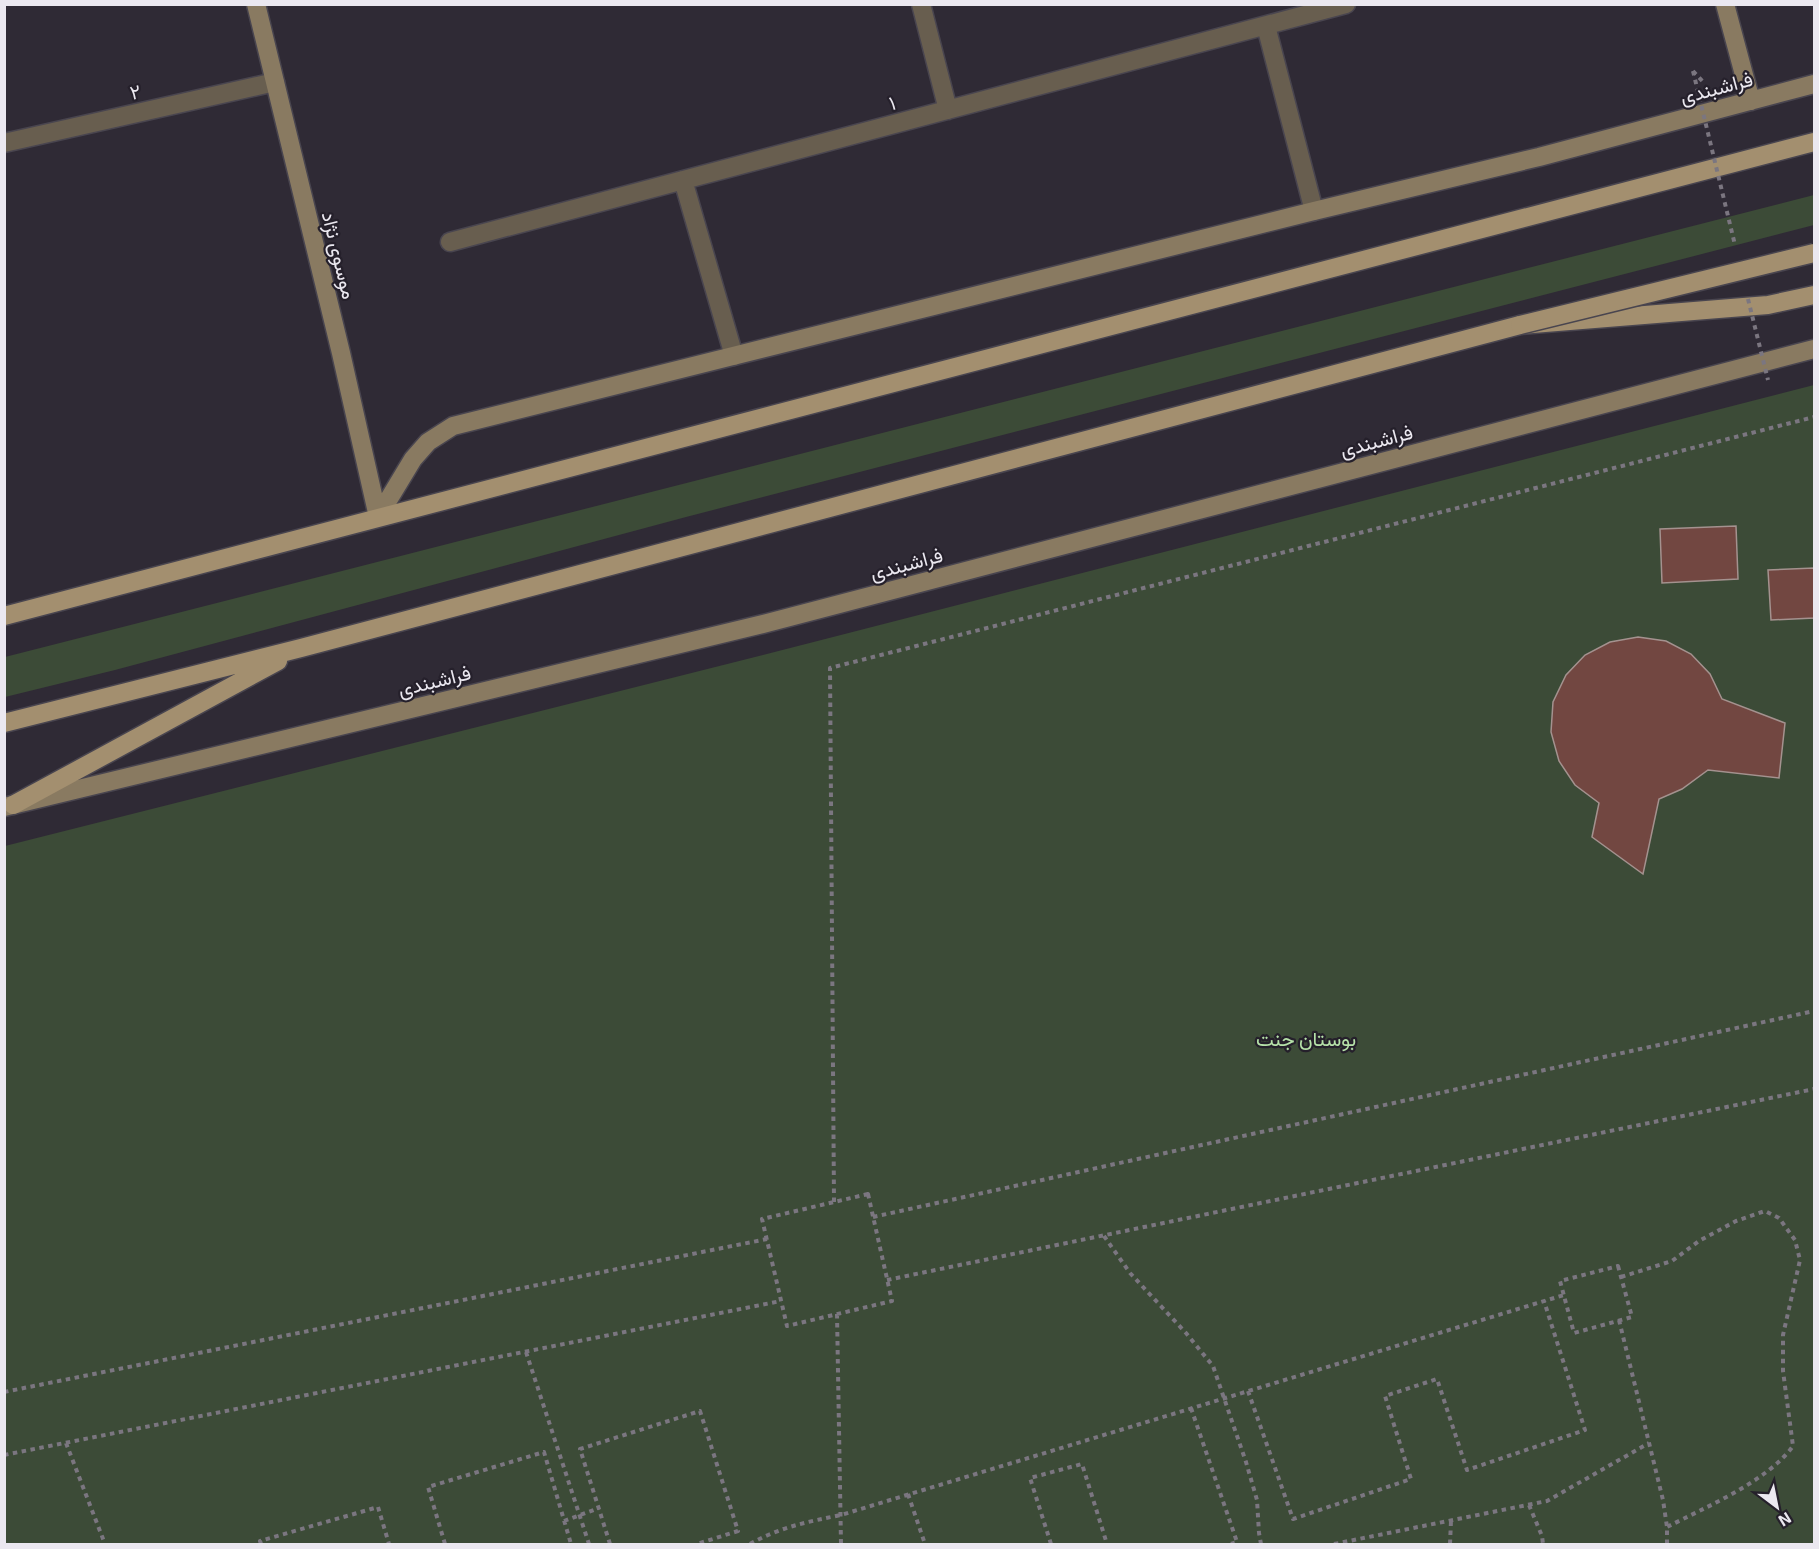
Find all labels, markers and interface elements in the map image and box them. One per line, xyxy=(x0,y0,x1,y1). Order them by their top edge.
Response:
street label: فراشبندی xyxy=(1677,66,1756,110)
street label: ۲ xyxy=(127,78,143,104)
street label: ۱ xyxy=(886,90,898,114)
street label: موسوی نژاد xyxy=(316,209,362,302)
street label: فراشبندی xyxy=(1337,419,1416,463)
street label: فراشبندی xyxy=(867,542,946,586)
street label: فراشبندی xyxy=(395,659,473,703)
park label: بوستان جنت xyxy=(1256,1026,1356,1052)
north arrow xyxy=(1747,1477,1807,1537)
text: N xyxy=(1775,1509,1795,1531)

